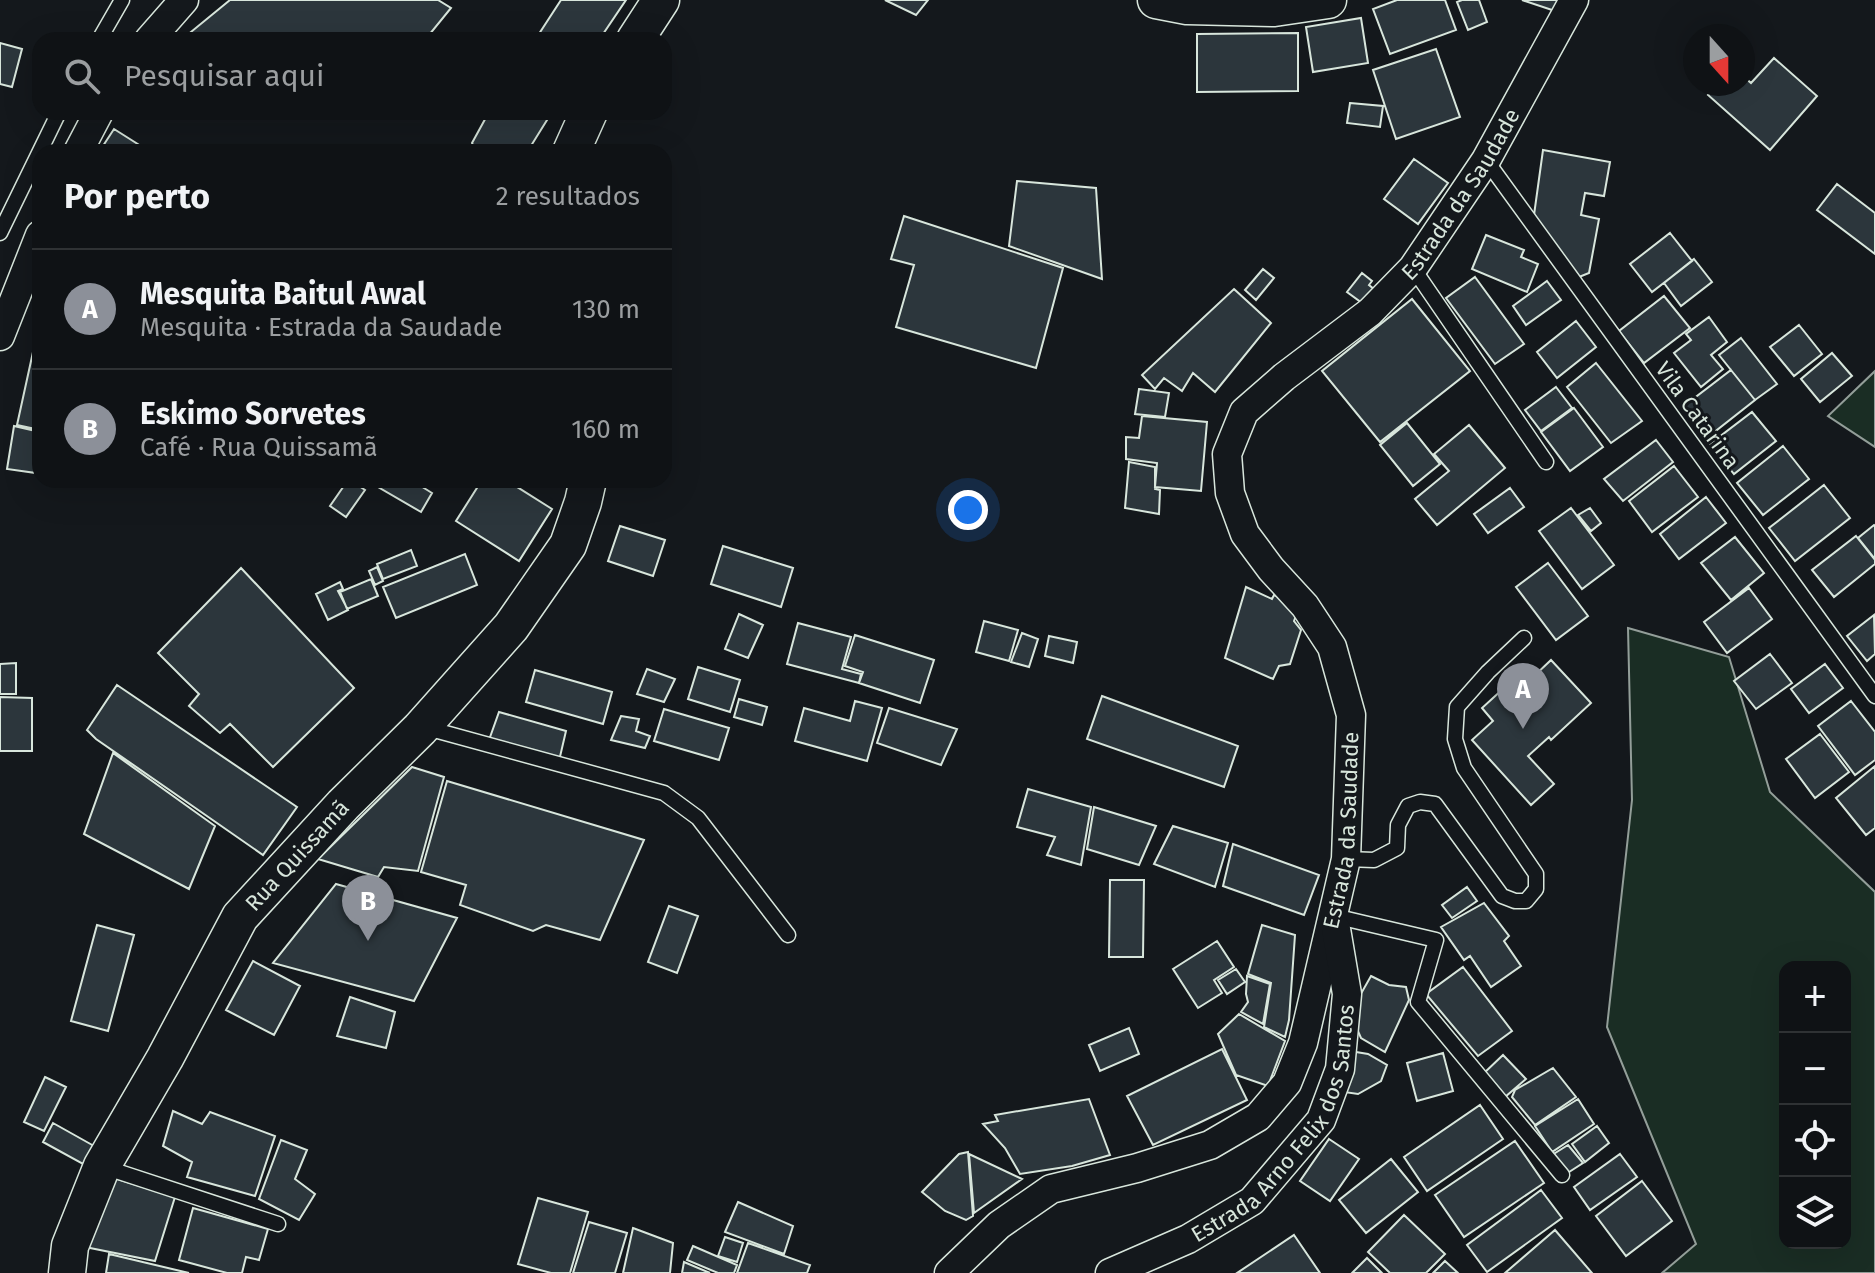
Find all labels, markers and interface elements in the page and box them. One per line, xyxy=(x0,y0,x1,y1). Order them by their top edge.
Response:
north arrow xyxy=(1683,24,1755,96)
search box xyxy=(32,32,672,120)
icon: search xyxy=(60,54,104,98)
text: Pesquisar aqui xyxy=(124,58,325,94)
street label: Estrada da Saudade xyxy=(1396,104,1526,286)
text: Por perto xyxy=(64,176,210,217)
text: 2 resultados xyxy=(496,181,640,212)
text: Mesquita Baitul Awal xyxy=(140,276,426,312)
text: A xyxy=(82,294,98,325)
text: 130 m xyxy=(572,294,640,325)
text: Mesquita · Estrada da Saudade xyxy=(140,312,503,343)
street label: Vila Catarina xyxy=(1650,356,1746,474)
text: Eskimo Sorvetes xyxy=(140,396,366,432)
text: B xyxy=(82,414,98,445)
text: 160 m xyxy=(571,414,640,445)
text: Café · Rua Quissamã xyxy=(140,432,378,463)
your location xyxy=(948,490,988,530)
pin: A xyxy=(1497,663,1549,729)
street label: Estrada da Saudade xyxy=(1317,731,1364,932)
street label: Rua Quissamã xyxy=(239,794,355,917)
pin: B xyxy=(342,875,394,941)
map controls xyxy=(1779,961,1851,1249)
button: + xyxy=(1779,961,1851,1033)
street label: Estrada Arno Felix dos Santos xyxy=(1186,1003,1360,1248)
button: − xyxy=(1779,1033,1851,1105)
button: locate xyxy=(1779,1105,1851,1177)
button: layers xyxy=(1779,1177,1851,1249)

